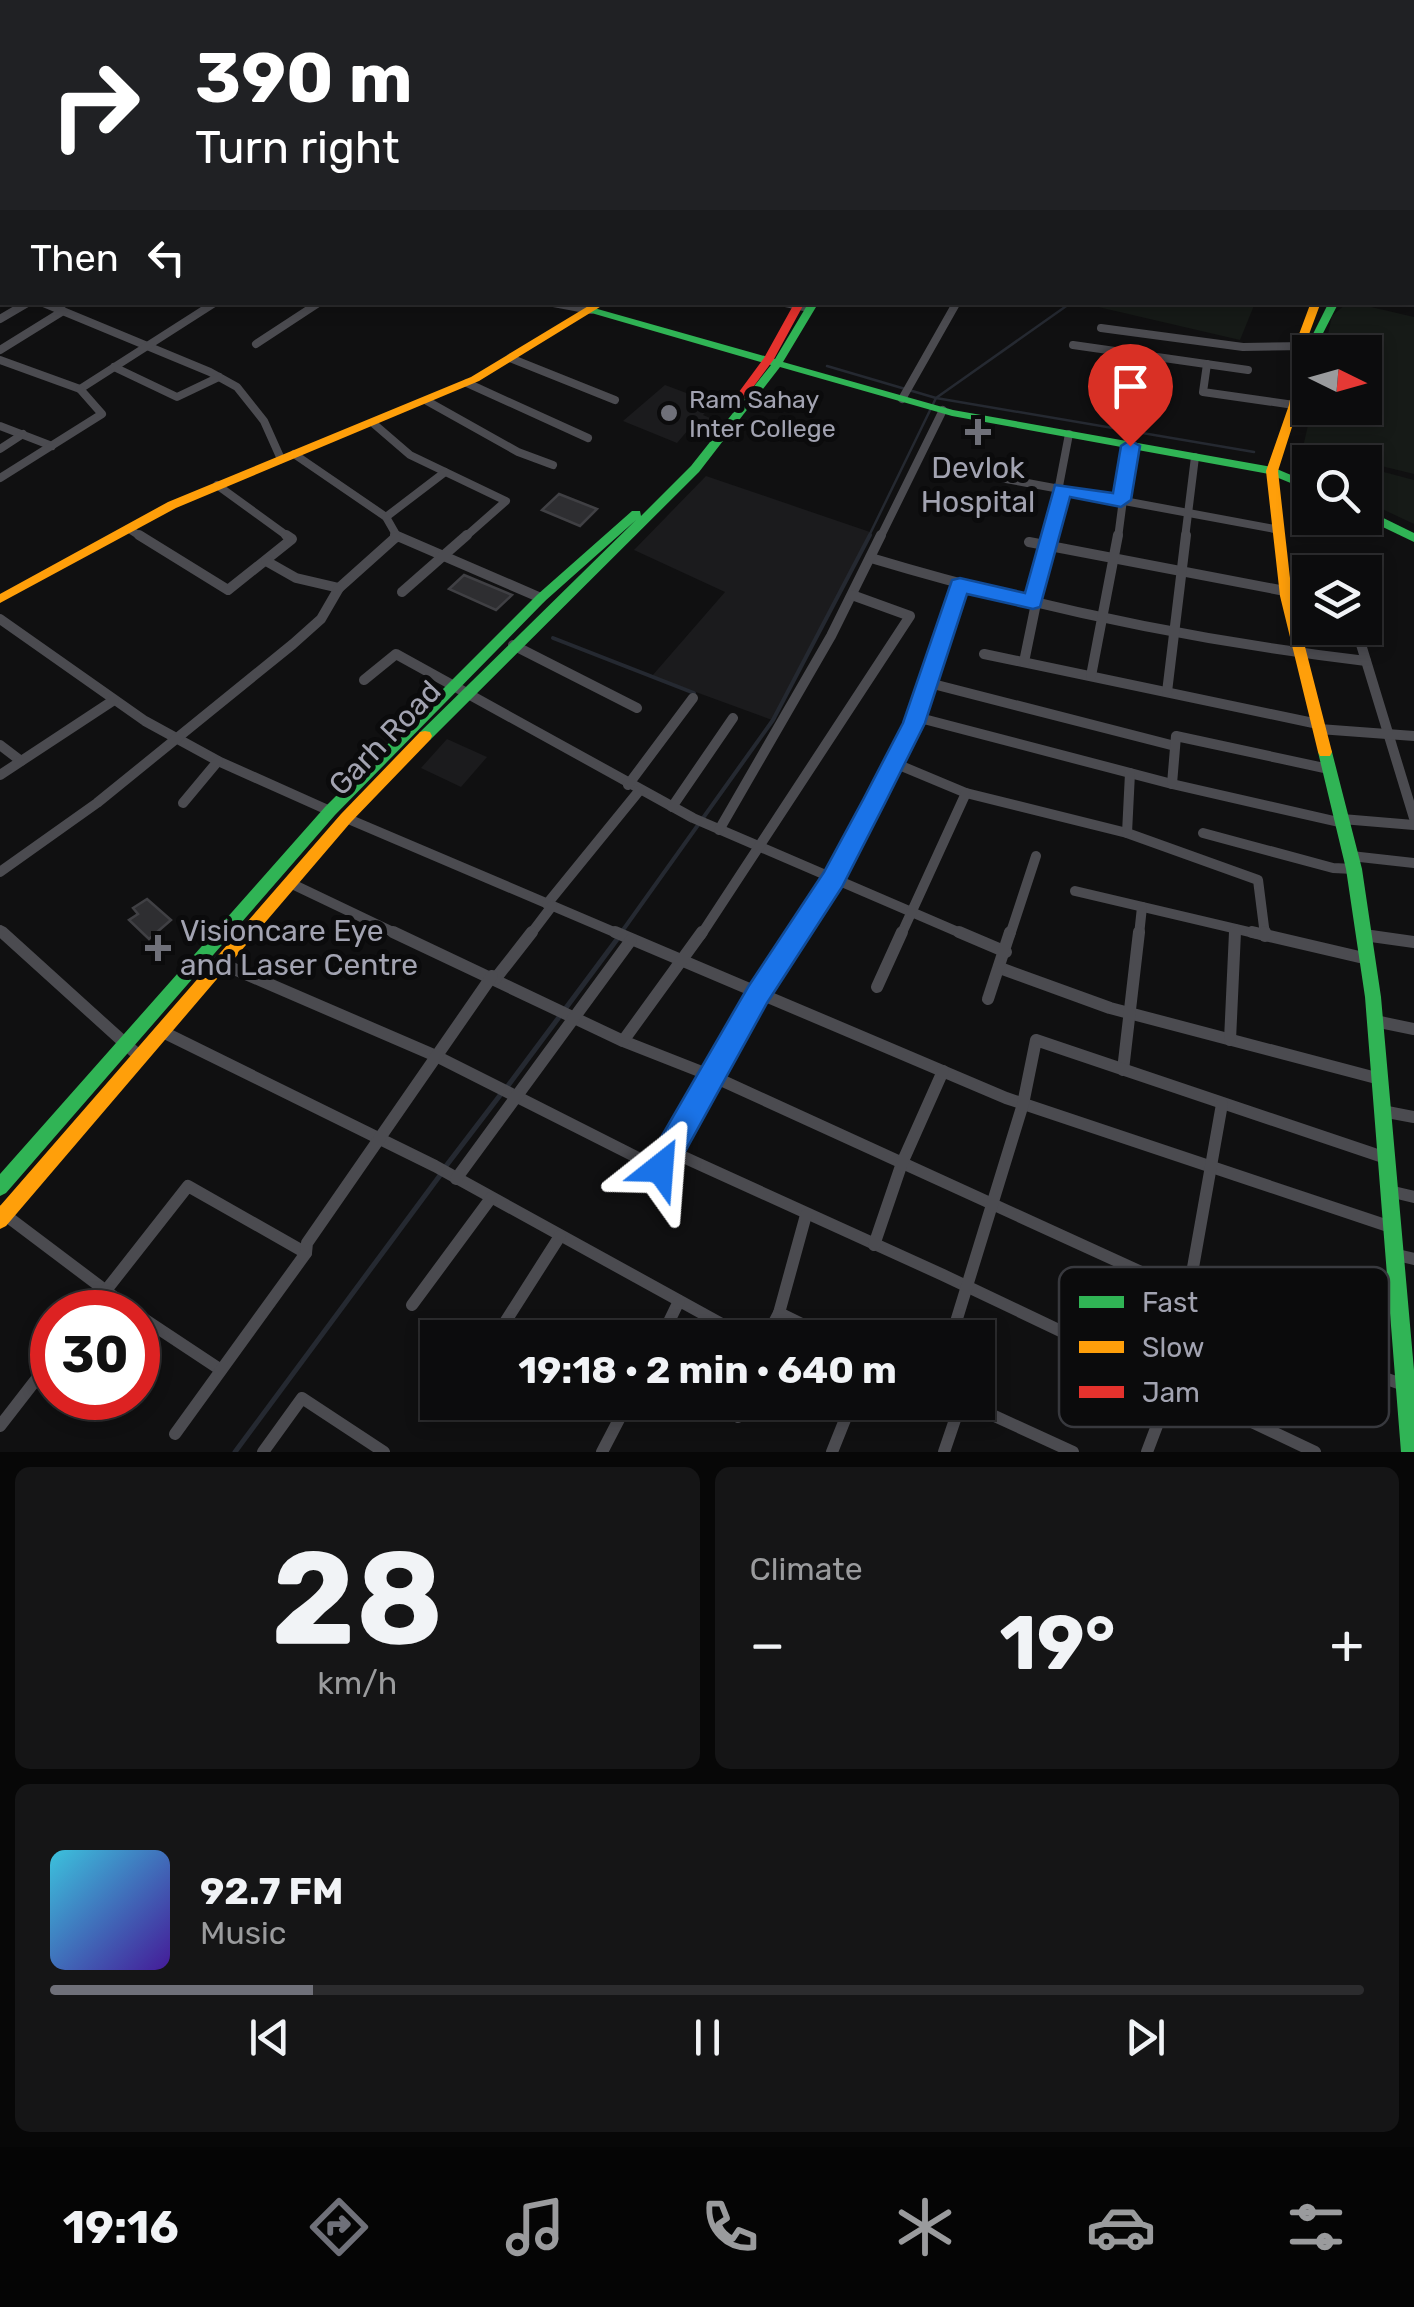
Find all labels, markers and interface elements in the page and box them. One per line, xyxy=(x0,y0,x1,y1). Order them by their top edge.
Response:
text: 390 m xyxy=(195,37,413,120)
icon: right xyxy=(30,40,160,170)
text: Turn right xyxy=(195,121,399,174)
icon: left xyxy=(139,230,194,285)
text: Then xyxy=(30,235,119,281)
north arrow xyxy=(1292,335,1382,425)
map controls xyxy=(1292,335,1382,645)
pin xyxy=(1088,344,1173,447)
icon: arrive xyxy=(1103,359,1158,414)
place label: Ram Sahay Inter College xyxy=(689,385,836,443)
marker: Ram Sahay Inter College xyxy=(658,402,680,424)
marker: Devlok Hospital xyxy=(965,419,991,445)
button: search xyxy=(1292,445,1382,535)
place label: Devlok Hospital xyxy=(921,450,1035,520)
button: layers xyxy=(1292,555,1382,645)
street label: Garh Road xyxy=(322,673,448,803)
place label: Visioncare Eye and Laser Centre xyxy=(180,913,418,983)
marker: Visioncare Eye and Laser Centre xyxy=(145,935,171,961)
position arrow xyxy=(608,1116,712,1220)
legend xyxy=(1059,1267,1389,1427)
text: Fast xyxy=(1142,1286,1198,1319)
speed limit sign: 30 xyxy=(30,1290,160,1420)
text: Slow xyxy=(1142,1331,1204,1364)
text: 19:18 · 2 min · 640 m xyxy=(518,1347,897,1393)
text: Jam xyxy=(1142,1376,1200,1409)
text: 28 xyxy=(271,1521,444,1676)
text: Climate xyxy=(750,1550,863,1588)
text: 19° xyxy=(999,1599,1116,1688)
text: − xyxy=(750,1612,785,1677)
text: + xyxy=(1330,1612,1364,1677)
text: km/h xyxy=(317,1664,397,1702)
text: 92.7 FM xyxy=(200,1868,344,1914)
text: Music xyxy=(200,1914,286,1952)
icon: previous xyxy=(242,2010,297,2065)
icon: pause xyxy=(680,2010,735,2065)
icon: next xyxy=(1118,2010,1173,2065)
icon: directions xyxy=(304,2192,374,2262)
icon: music xyxy=(500,2192,570,2262)
icon: phone xyxy=(695,2192,765,2262)
icon: climate xyxy=(890,2192,960,2262)
icon: car xyxy=(1086,2192,1156,2262)
icon: filters xyxy=(1281,2192,1351,2262)
text: 19:16 xyxy=(63,2201,179,2254)

